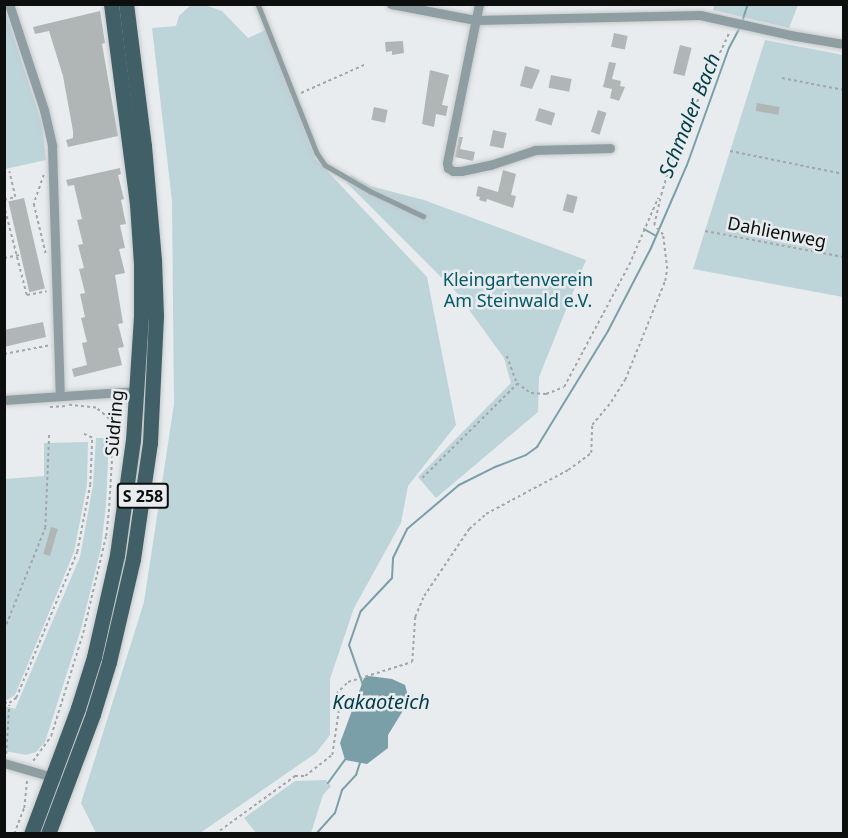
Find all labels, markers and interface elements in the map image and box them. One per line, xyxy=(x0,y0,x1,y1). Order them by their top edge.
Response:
water label: Schmaler Bach xyxy=(653,49,725,181)
street label: Dahlienweg xyxy=(726,212,828,252)
park label: Kleingartenverein Am Steinwald e.V. xyxy=(443,269,593,312)
street label: Südring xyxy=(100,389,128,457)
road number: S 258 xyxy=(116,483,170,509)
water label: Kakaoteich xyxy=(332,689,430,713)

